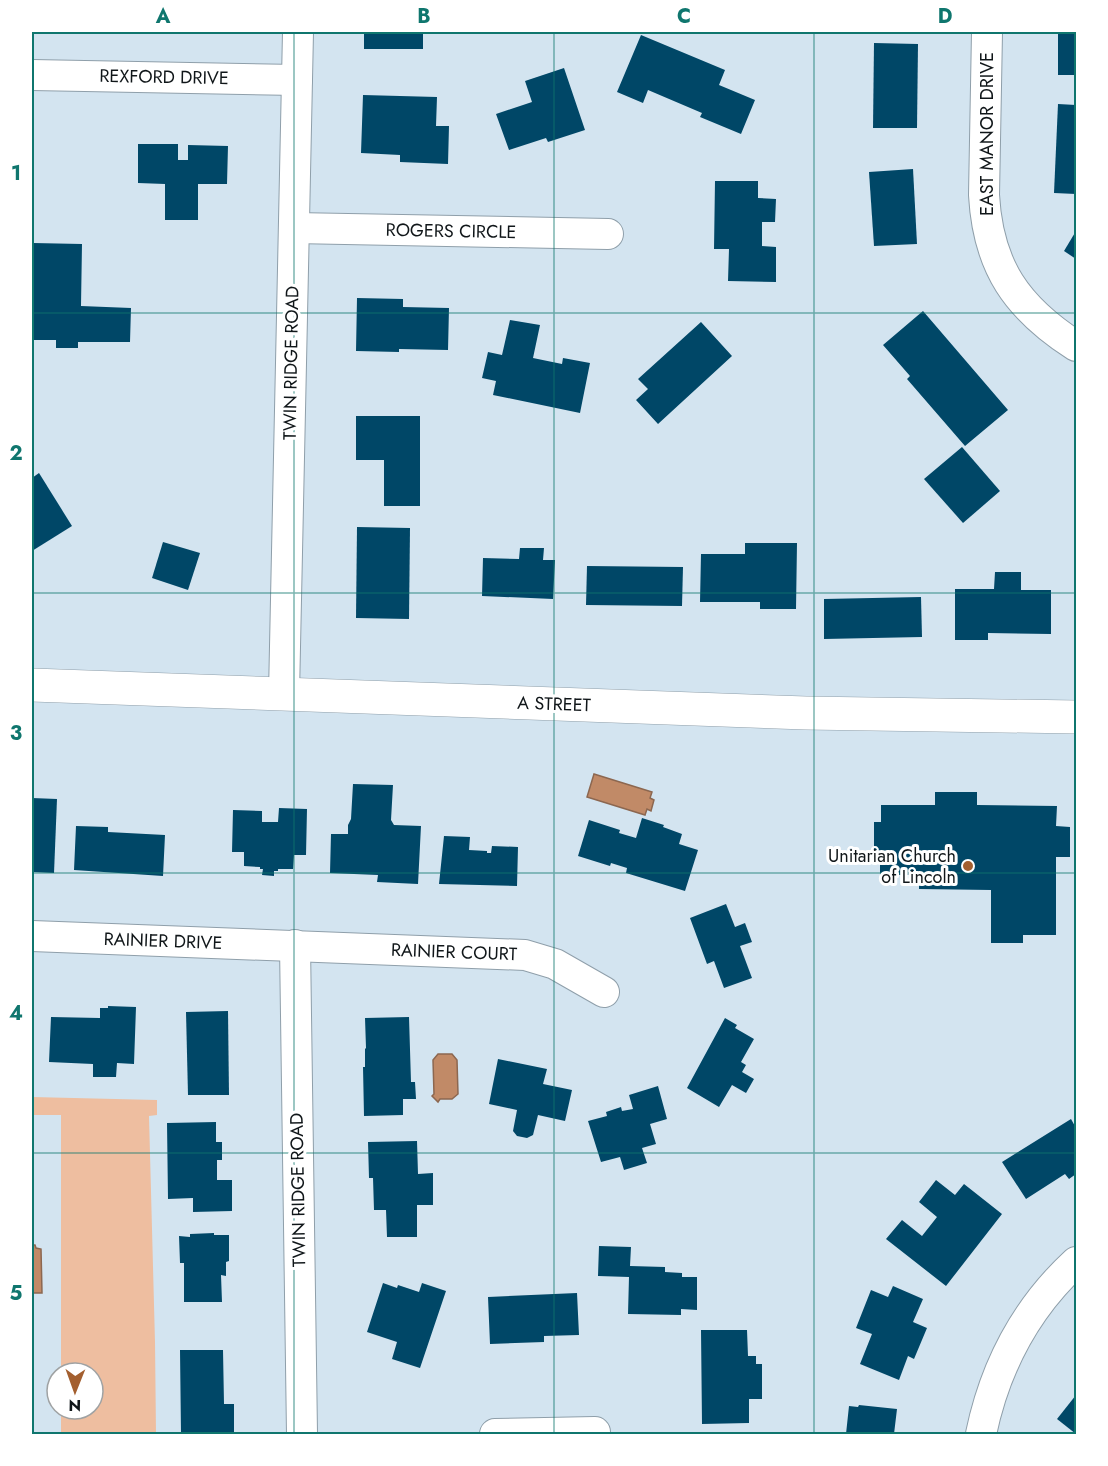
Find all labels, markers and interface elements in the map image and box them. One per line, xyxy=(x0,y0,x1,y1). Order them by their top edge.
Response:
text: A xyxy=(155,2,171,31)
text: B xyxy=(417,2,431,31)
text: C xyxy=(677,2,691,31)
text: D xyxy=(938,2,952,31)
street label: EAST MANOR DRIVE xyxy=(974,52,1000,216)
street label: REXFORD DRIVE xyxy=(99,63,229,91)
text: 1 xyxy=(11,159,21,188)
street label: ROGERS CIRCLE xyxy=(385,217,517,245)
street label: TWIN RIDGE ROAD xyxy=(277,286,305,440)
text: 2 xyxy=(9,439,23,468)
street label: A STREET xyxy=(517,690,592,718)
text: 3 xyxy=(10,719,22,748)
place label: Unitarian Church of Lincoln xyxy=(828,843,956,890)
marker: Unitarian Church of Lincoln xyxy=(961,859,975,873)
street label: RAINIER DRIVE xyxy=(103,926,223,956)
street label: RAINIER COURT xyxy=(390,937,518,967)
text: 4 xyxy=(9,999,23,1028)
street label: TWIN RIDGE ROAD xyxy=(284,1113,312,1267)
text: 5 xyxy=(10,1279,23,1308)
north arrow xyxy=(45,1361,105,1421)
text: N xyxy=(68,1394,81,1417)

